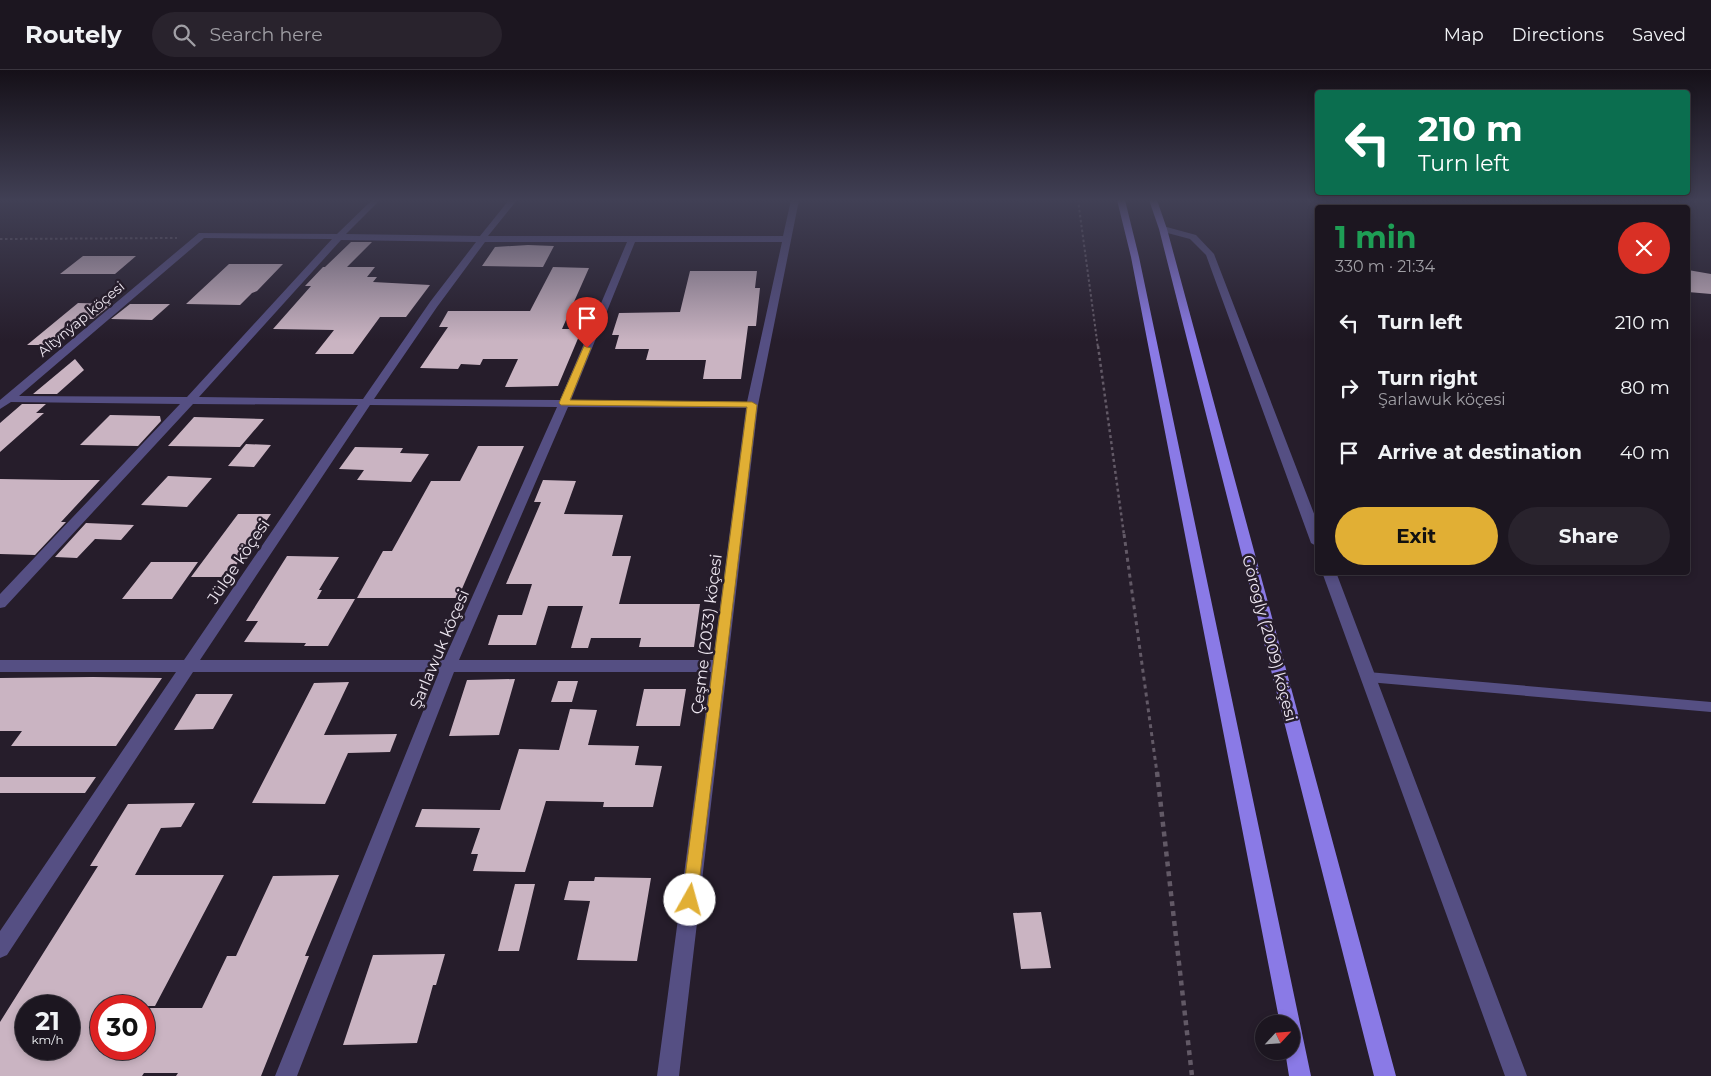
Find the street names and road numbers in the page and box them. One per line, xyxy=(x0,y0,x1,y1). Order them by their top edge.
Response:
street label: Altynýap köçesi xyxy=(34,277,128,361)
street label: Jülge köçesi xyxy=(203,515,274,608)
street label: Çeşme (2033) köçesi xyxy=(687,553,726,715)
street label: Görogly (2009) köçesi xyxy=(1238,553,1301,723)
street label: Şarlawuk köçesi xyxy=(406,587,473,712)

